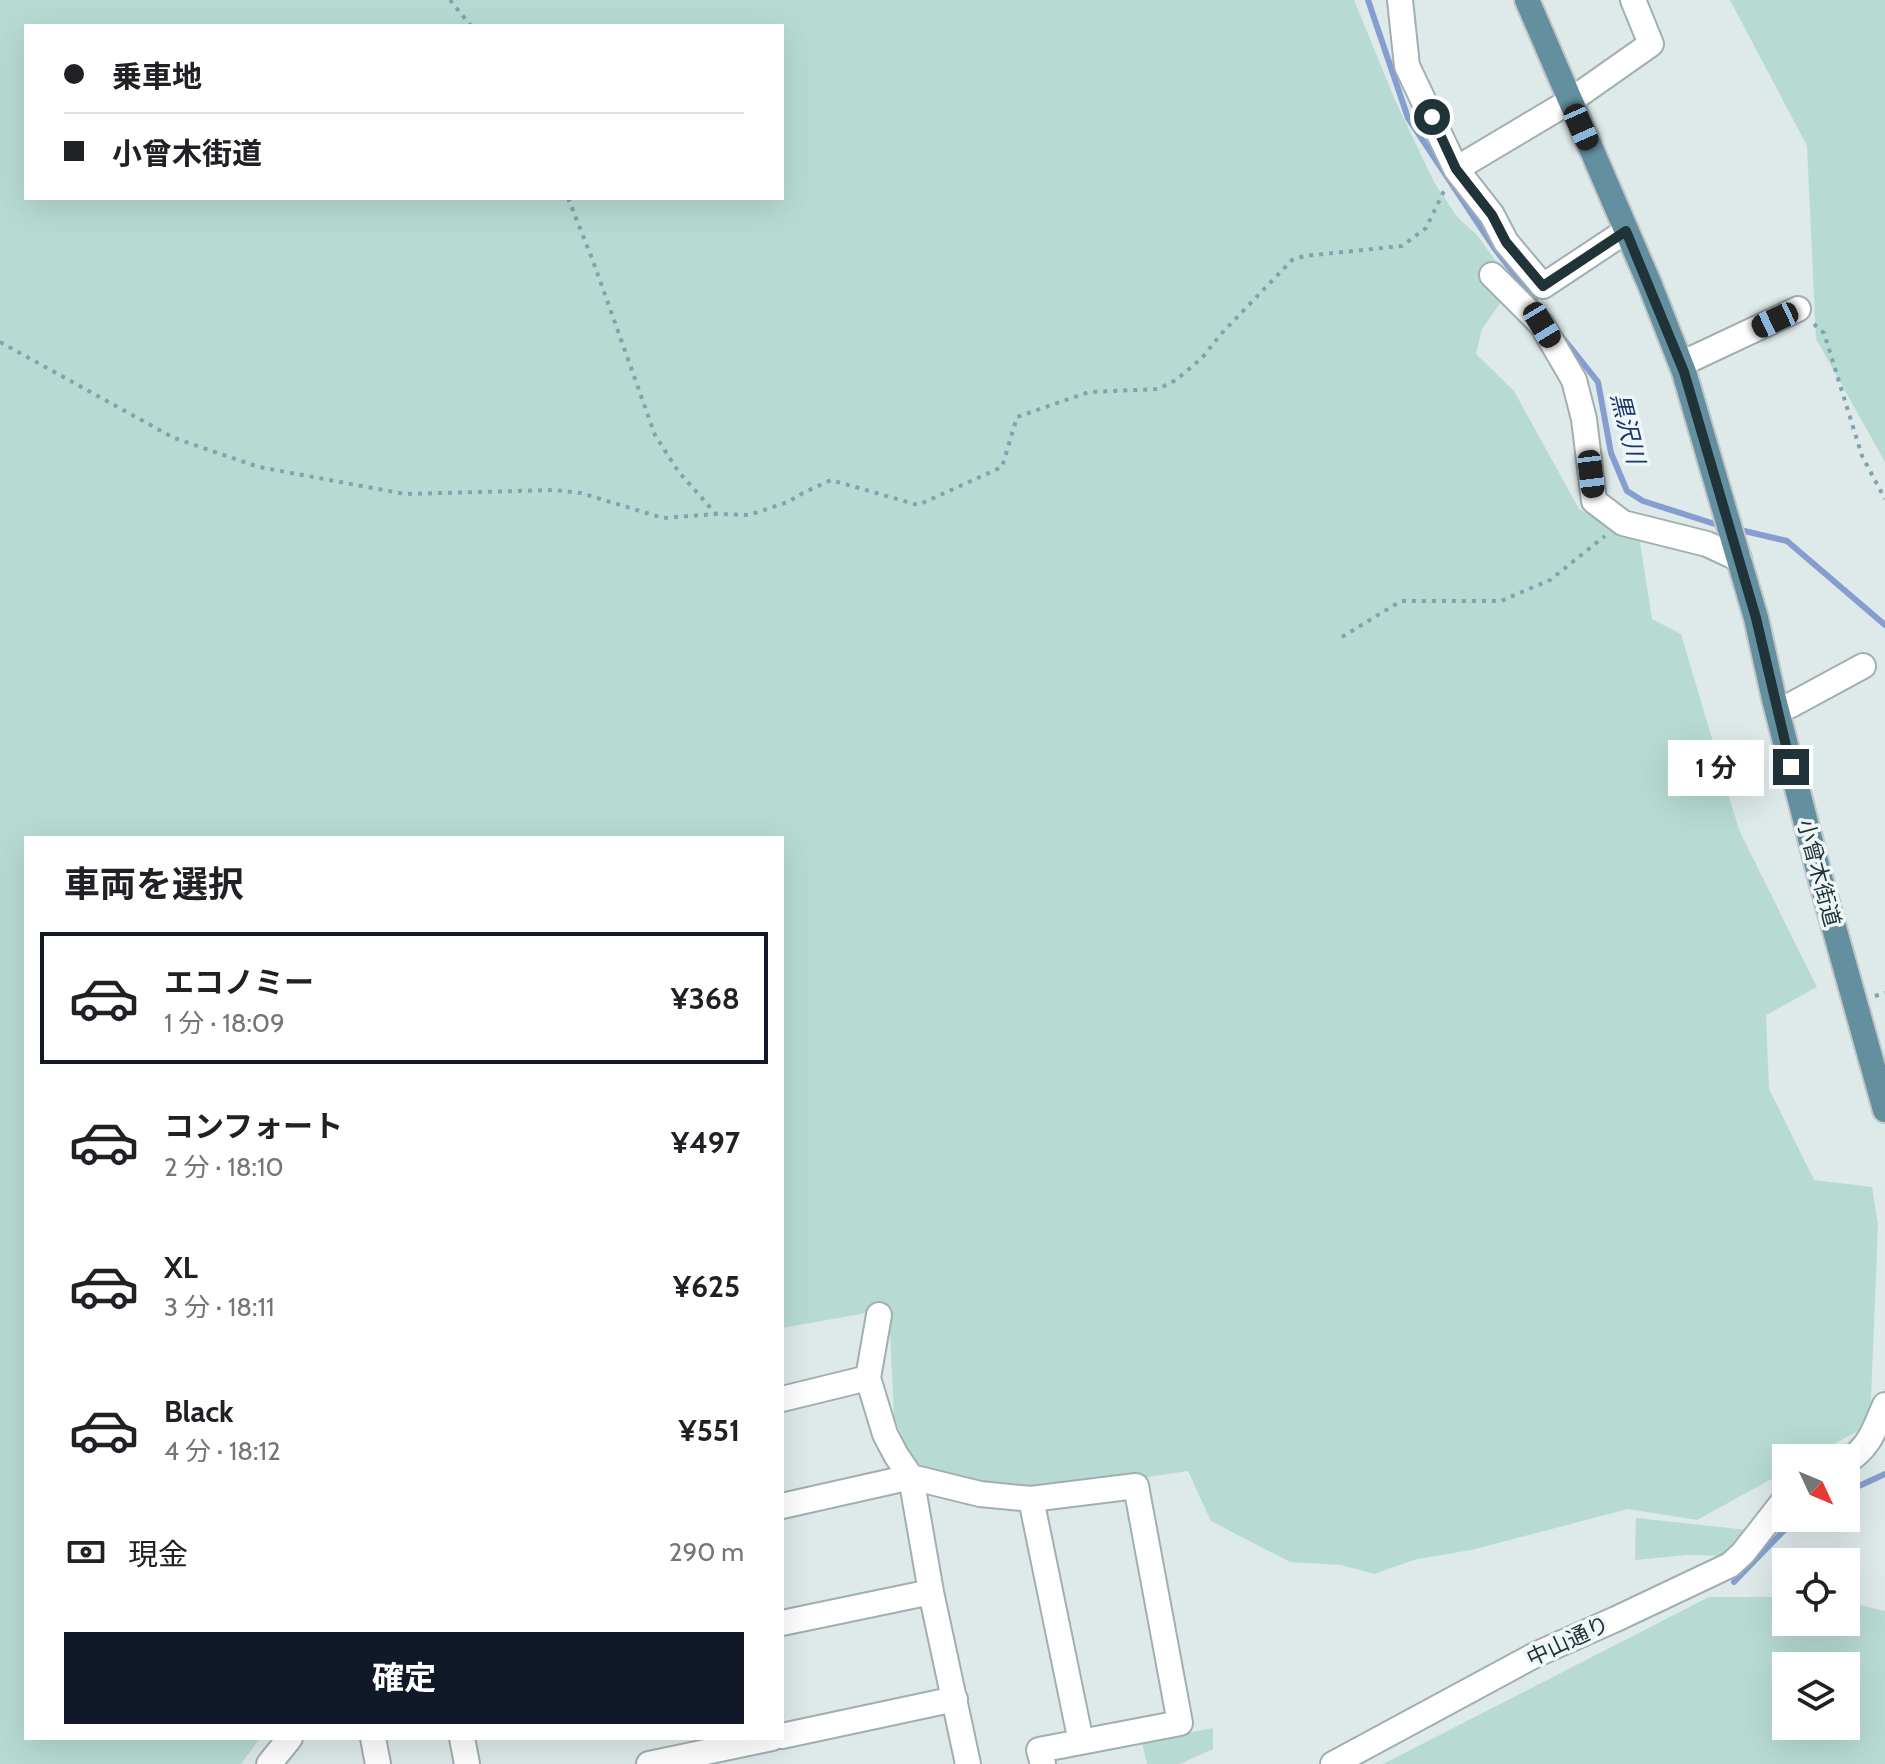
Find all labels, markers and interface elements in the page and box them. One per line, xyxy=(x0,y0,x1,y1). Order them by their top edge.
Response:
text: 乗車地 xyxy=(112,58,202,95)
route start xyxy=(1414,99,1450,135)
car xyxy=(1560,100,1602,154)
text: 小曾木街道 xyxy=(112,135,262,172)
car xyxy=(1519,298,1565,352)
car xyxy=(1748,299,1802,341)
water label: 黒沢川 xyxy=(1605,390,1652,469)
car xyxy=(1576,449,1606,499)
callout: 1 分 xyxy=(1667,739,1763,795)
route end xyxy=(1773,749,1809,785)
text: 1 分 xyxy=(1695,752,1737,784)
street label: 小曾木街道 xyxy=(1792,816,1846,930)
text: 車両を選択 xyxy=(64,862,244,906)
icon: car xyxy=(68,962,140,1034)
text: エコノミー xyxy=(164,964,314,1001)
text: ¥368 xyxy=(671,980,740,1017)
text: 1 分 · 18:09 xyxy=(164,1007,285,1039)
icon: car xyxy=(68,1106,140,1178)
text: コンフォート xyxy=(164,1108,343,1145)
text: ¥497 xyxy=(671,1124,740,1161)
text: 2 分 · 18:10 xyxy=(164,1151,284,1183)
text: XL xyxy=(164,1249,198,1286)
icon: car xyxy=(68,1250,140,1322)
text: ¥625 xyxy=(673,1268,740,1305)
text: 3 分 · 18:11 xyxy=(164,1291,274,1323)
text: Black xyxy=(164,1393,234,1430)
icon: car xyxy=(68,1394,140,1466)
text: ¥551 xyxy=(679,1412,740,1449)
text: 4 分 · 18:12 xyxy=(164,1435,281,1467)
north arrow xyxy=(1772,1444,1860,1532)
map controls xyxy=(1772,1444,1860,1740)
icon: cash xyxy=(64,1530,108,1574)
text: 現金 xyxy=(128,1536,188,1573)
text: 290 m xyxy=(669,1536,744,1568)
button: locate xyxy=(1772,1548,1860,1636)
street label: 中山通り xyxy=(1522,1610,1614,1672)
button: 確定 xyxy=(64,1632,744,1724)
button: layers xyxy=(1772,1652,1860,1740)

